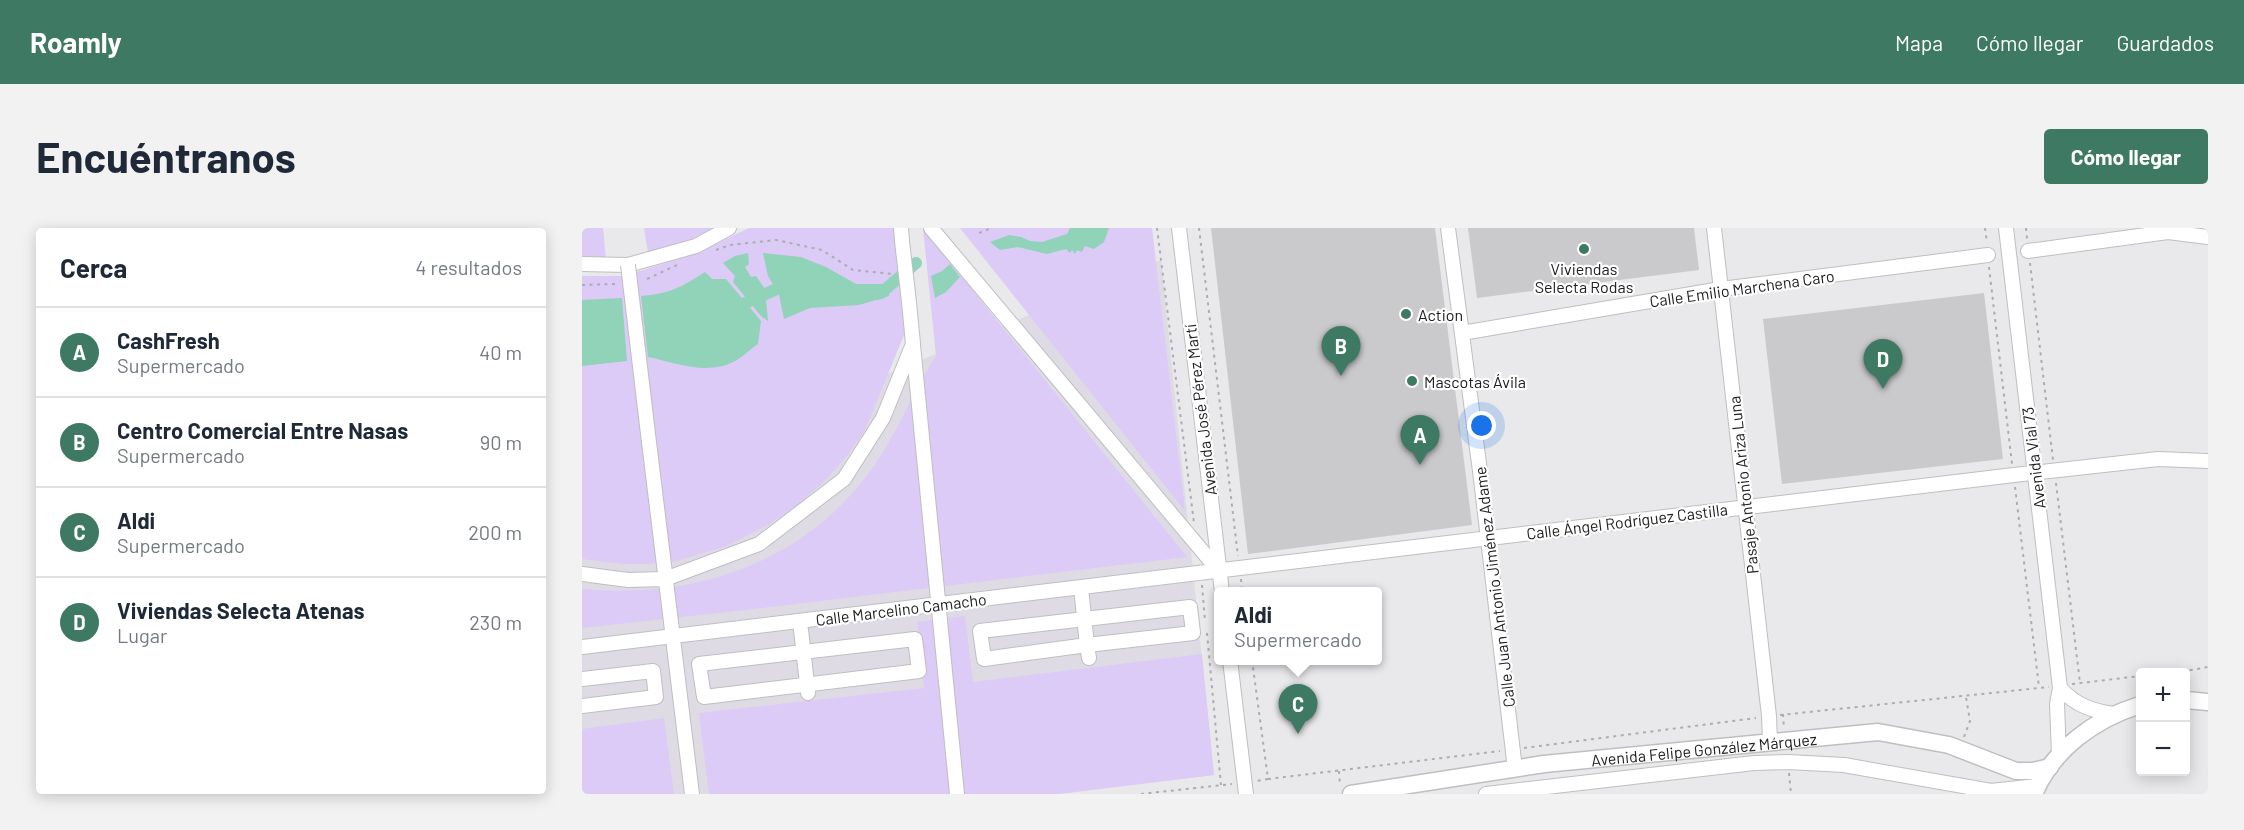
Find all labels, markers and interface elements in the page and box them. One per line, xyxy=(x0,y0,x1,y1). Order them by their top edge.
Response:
text: Roamly xyxy=(30,25,122,59)
text: Mapa xyxy=(1895,30,1943,55)
text: Cómo llegar xyxy=(1976,30,2083,55)
text: Guardados xyxy=(2116,30,2214,55)
button: Cómo llegar xyxy=(2044,129,2208,184)
text: Encuéntranos xyxy=(36,131,296,181)
marker: Viviendas Selecta Rodas xyxy=(1577,242,1591,256)
text: Cerca xyxy=(60,252,127,283)
text: 4 resultados xyxy=(415,255,522,279)
place label: Viviendas Selecta Rodas xyxy=(1535,259,1633,296)
street label: Calle Emilio Marchena Caro xyxy=(1648,266,1836,310)
place label: Action xyxy=(1418,305,1463,324)
marker: Action xyxy=(1399,307,1413,321)
street label: Avenida José Pérez Martí xyxy=(1180,323,1220,497)
pin: B xyxy=(1322,326,1360,376)
text: CashFresh xyxy=(117,327,220,353)
text: A xyxy=(73,340,86,364)
text: 40 m xyxy=(479,340,522,364)
pin: D xyxy=(1864,340,1902,389)
text: Supermercado xyxy=(117,353,245,377)
place label: Mascotas Ávila xyxy=(1424,372,1526,391)
marker: Mascotas Ávila xyxy=(1405,374,1419,388)
street label: Pasaje Antonio Ariza Luna xyxy=(1724,395,1762,575)
street label: Avenida Vial 73 xyxy=(2017,406,2049,510)
your location xyxy=(1467,411,1496,440)
pin: A xyxy=(1400,416,1440,465)
text: Centro Comercial Entre Nasas xyxy=(117,417,408,443)
text: B xyxy=(73,430,86,454)
text: 90 m xyxy=(480,430,522,454)
text: Supermercado xyxy=(117,443,245,467)
street label: Calle Juan Antonio Jiménez Adame xyxy=(1470,466,1518,708)
street label: Calle Ángel Rodríguez Castilla xyxy=(1525,499,1729,543)
text: Aldi xyxy=(117,507,155,533)
text: C xyxy=(73,520,86,544)
text: 200 m xyxy=(468,520,522,544)
text: Supermercado xyxy=(117,533,245,557)
popup xyxy=(1214,587,1382,665)
street label: Calle Marcelino Camacho xyxy=(815,589,987,629)
text: Viviendas Selecta Atenas xyxy=(117,597,365,623)
text: Aldi xyxy=(1234,601,1272,627)
text: D xyxy=(73,610,86,634)
text: 230 m xyxy=(469,610,522,634)
text: Lugar xyxy=(117,623,167,647)
text: Supermercado xyxy=(1234,627,1362,651)
map controls xyxy=(2136,668,2190,776)
button: + xyxy=(2136,668,2190,722)
pin: C xyxy=(1278,684,1318,734)
button: − xyxy=(2136,722,2190,776)
street label: Avenida Felipe González Márquez xyxy=(1590,728,1818,769)

